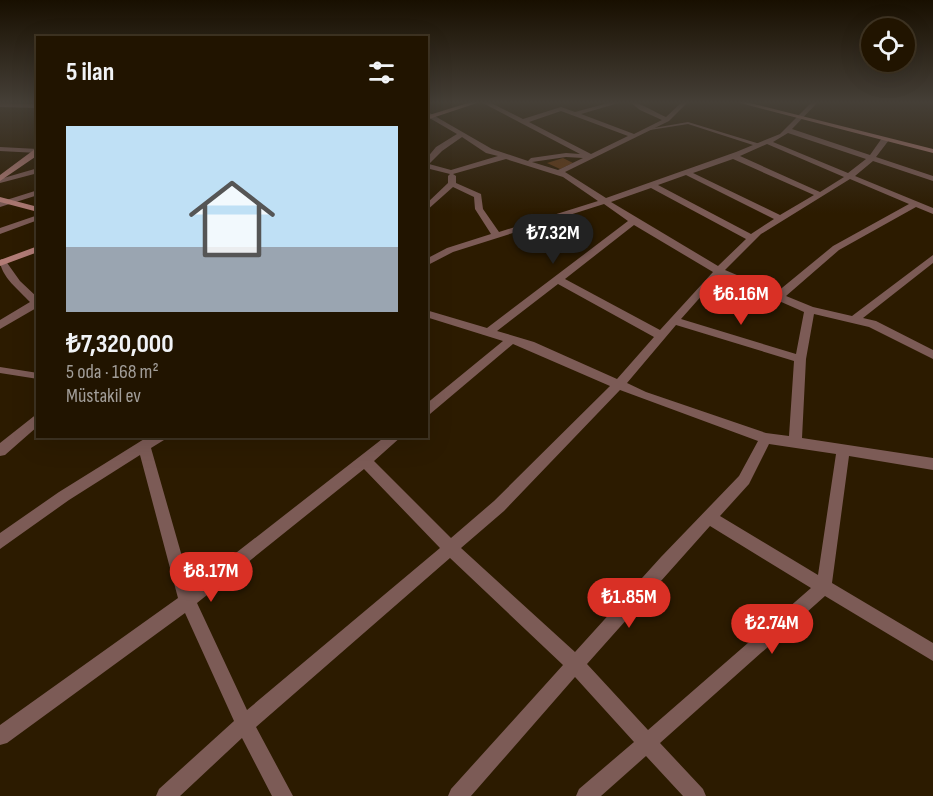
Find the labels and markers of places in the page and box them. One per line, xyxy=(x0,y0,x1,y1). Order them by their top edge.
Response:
pin: ₺7.32M xyxy=(504,214,602,265)
pin: ₺6.16M xyxy=(692,275,790,326)
pin: ₺8.17M xyxy=(162,552,260,603)
pin: ₺1.85M xyxy=(580,578,678,629)
pin: ₺2.74M xyxy=(723,604,821,655)

